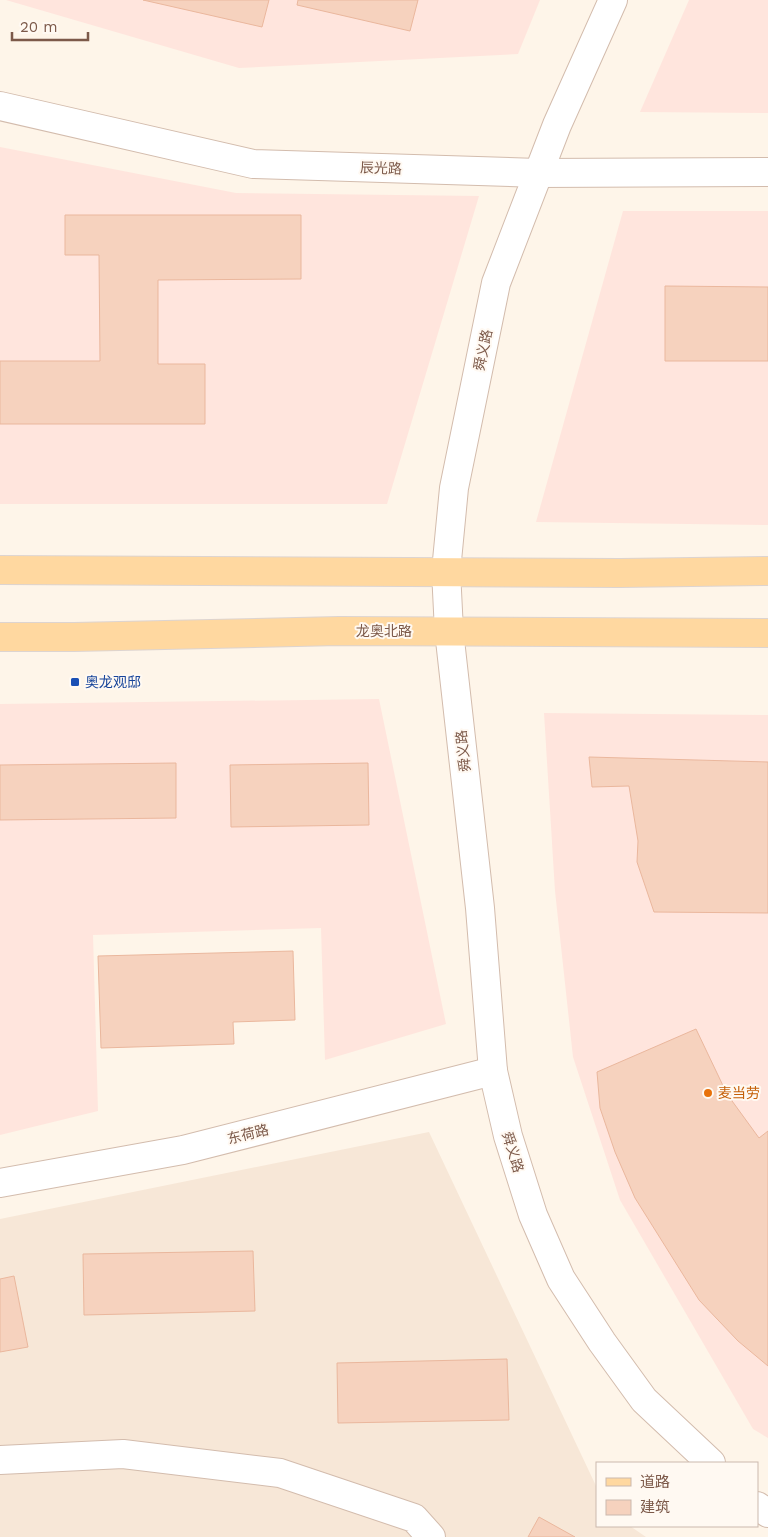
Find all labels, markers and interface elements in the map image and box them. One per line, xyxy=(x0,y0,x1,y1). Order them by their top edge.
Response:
scale bar xyxy=(12,10,89,42)
text: 20 m xyxy=(20,18,58,36)
street label: 辰光路 xyxy=(360,159,402,177)
street label: 舜义路 xyxy=(471,328,495,372)
street label: 龙奥北路 xyxy=(356,623,412,639)
place label: 奥龙观邸 xyxy=(85,674,141,690)
marker: 奥龙观邸 xyxy=(69,676,81,688)
street label: 舜义路 xyxy=(453,729,473,773)
place label: 麦当劳 xyxy=(718,1085,760,1101)
marker: 麦当劳 xyxy=(702,1087,714,1099)
street label: 东荷路 xyxy=(226,1121,270,1147)
street label: 舜义路 xyxy=(499,1130,527,1174)
legend xyxy=(596,1462,758,1527)
text: 道路 xyxy=(640,1473,670,1491)
text: 建筑 xyxy=(640,1498,670,1516)

